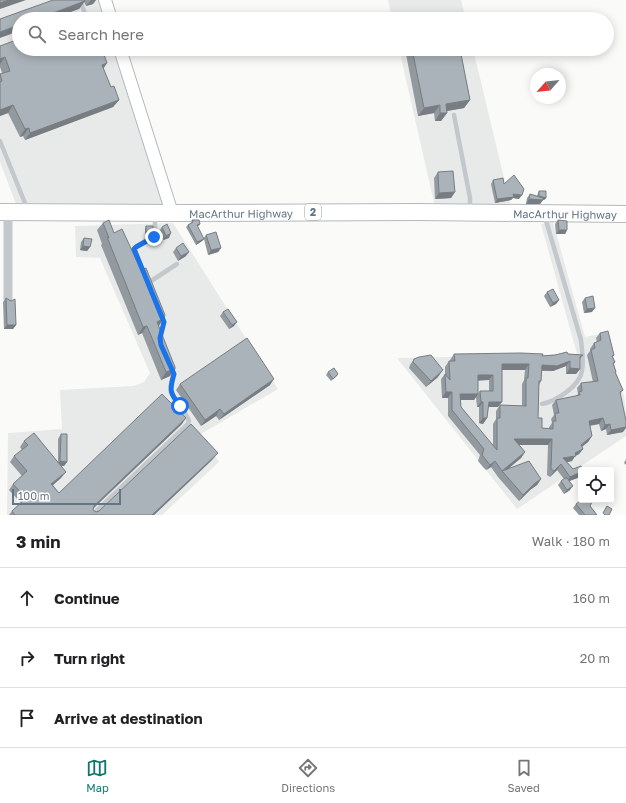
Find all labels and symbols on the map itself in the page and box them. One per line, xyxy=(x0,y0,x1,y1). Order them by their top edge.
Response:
north arrow xyxy=(530,68,566,104)
road number: 2 xyxy=(305,204,321,220)
street label: MacArthur Highway xyxy=(189,206,293,219)
street label: MacArthur Highway xyxy=(513,206,617,220)
route end xyxy=(145,228,163,246)
route start xyxy=(171,397,189,415)
scale bar xyxy=(12,487,121,506)

